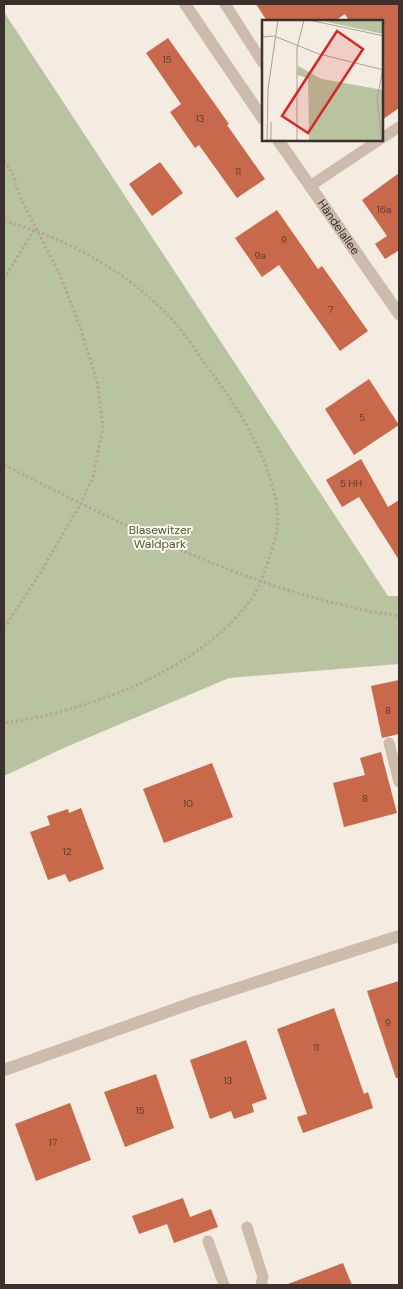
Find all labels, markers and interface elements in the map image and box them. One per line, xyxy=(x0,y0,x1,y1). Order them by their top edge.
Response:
inset map xyxy=(262,20,383,141)
house number: 15 xyxy=(162,53,172,66)
house number: 13 xyxy=(195,112,205,125)
house number: 11 xyxy=(235,165,241,178)
street label: Händelallee xyxy=(314,196,364,258)
house number: 16a xyxy=(377,203,391,216)
house number: 9 xyxy=(281,233,287,246)
house number: 9a xyxy=(254,249,266,262)
house number: 7 xyxy=(328,303,334,316)
house number: 5 xyxy=(359,411,365,424)
house number: 5 HH xyxy=(340,477,362,490)
park label: Blasewitzer Waldpark xyxy=(129,522,192,552)
house number: 8 xyxy=(385,704,391,717)
house number: 8 xyxy=(362,792,368,805)
house number: 10 xyxy=(183,797,193,810)
house number: 12 xyxy=(63,845,72,858)
house number: 9 xyxy=(385,1016,391,1029)
house number: 11 xyxy=(313,1041,319,1054)
house number: 13 xyxy=(223,1074,233,1087)
house number: 15 xyxy=(135,1104,145,1117)
house number: 17 xyxy=(49,1136,57,1149)

